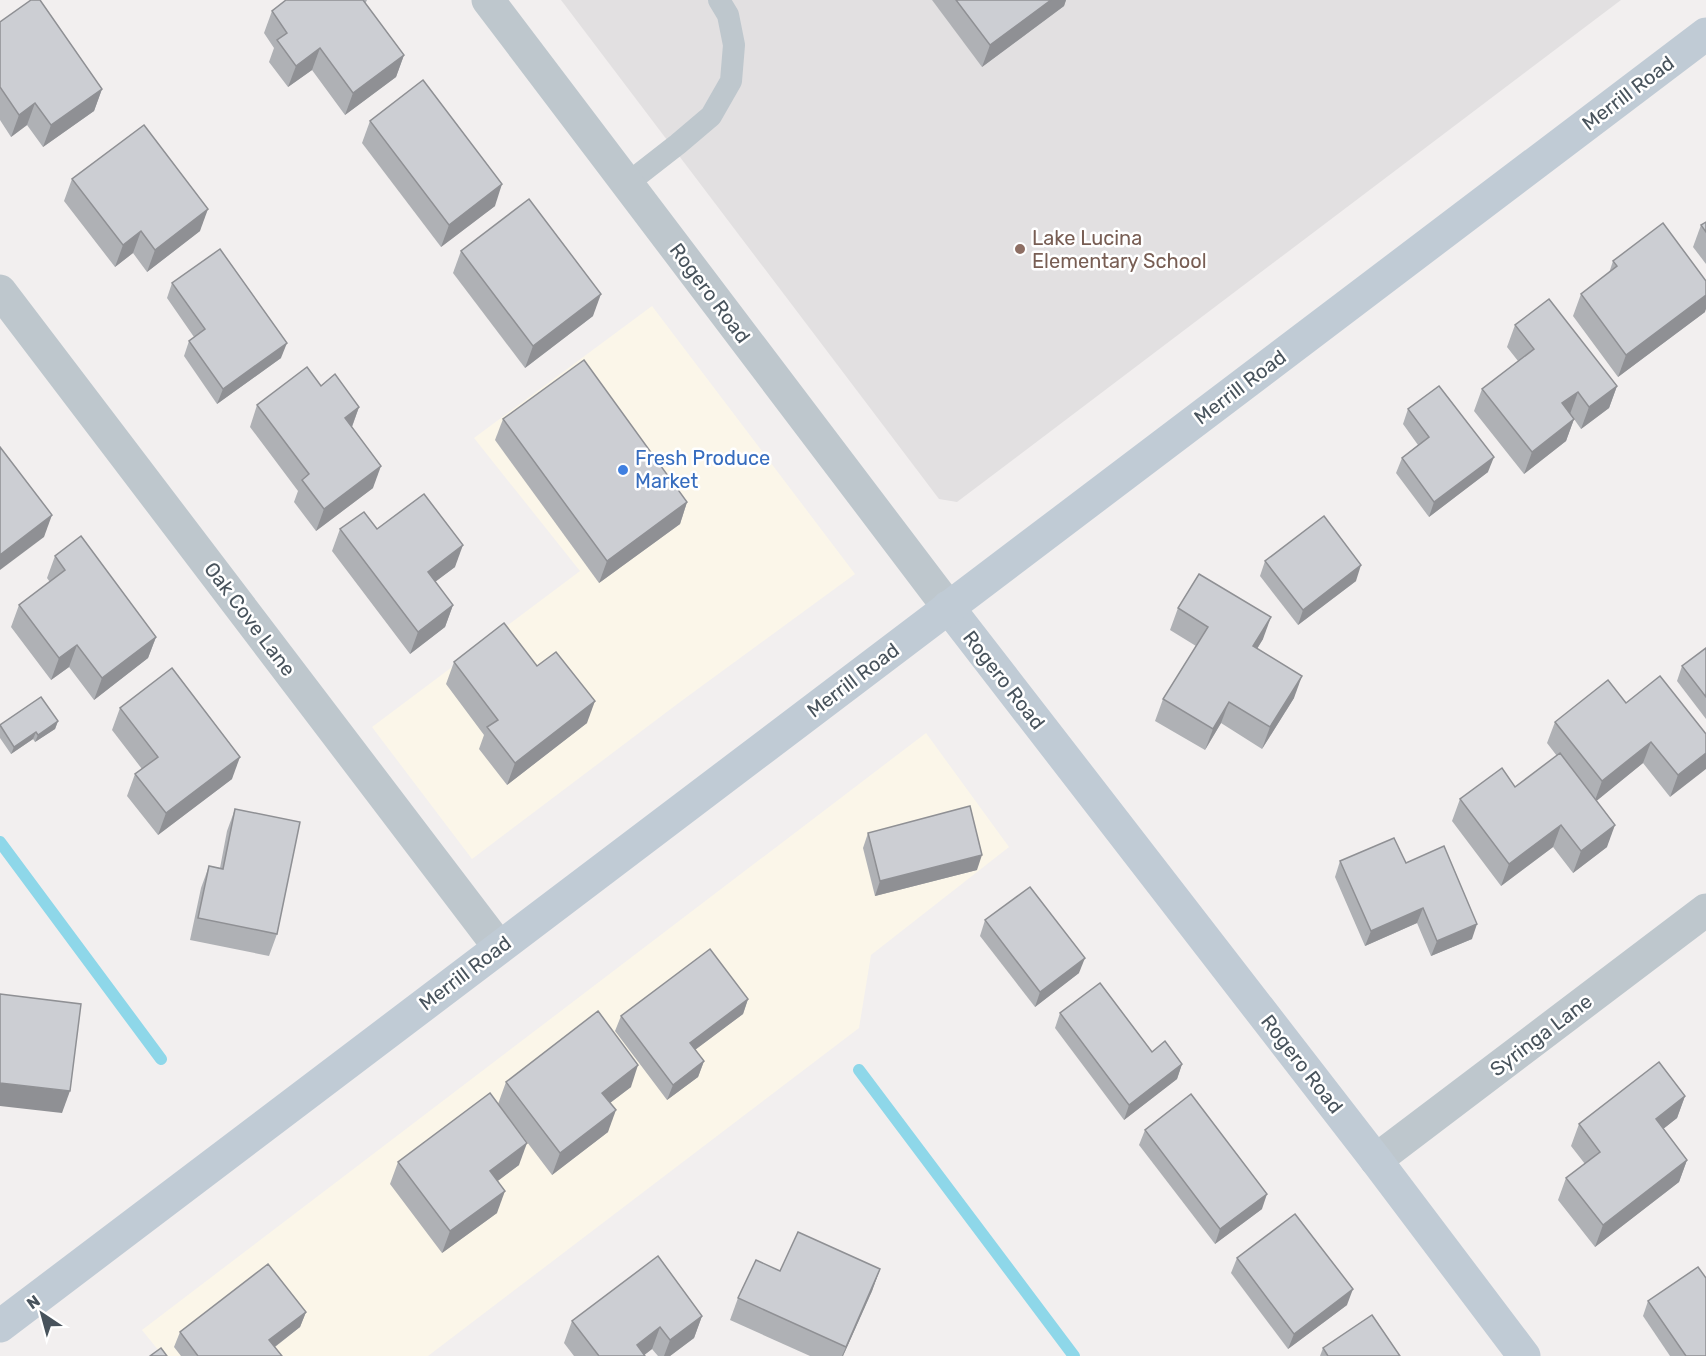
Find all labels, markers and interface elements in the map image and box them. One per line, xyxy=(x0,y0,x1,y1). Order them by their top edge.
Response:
street label: Merrill Road xyxy=(1577,51,1679,135)
place label: Lake Lucina Elementary School xyxy=(1032,226,1207,273)
street label: Rogero Road xyxy=(665,238,755,348)
marker: Lake Lucina Elementary School xyxy=(1013,242,1027,256)
street label: Merrill Road xyxy=(1189,345,1291,429)
place label: Fresh Produce Market xyxy=(635,446,770,493)
marker: Fresh Produce Market xyxy=(616,463,630,477)
street label: Oak Cove Lane xyxy=(199,557,301,681)
street label: Rogero Road xyxy=(958,626,1050,734)
street label: Merrill Road xyxy=(802,638,904,722)
street label: Merrill Road xyxy=(414,931,516,1015)
street label: Syringa Lane xyxy=(1485,989,1597,1081)
street label: Rogero Road xyxy=(1256,1010,1348,1118)
north arrow xyxy=(12,1284,72,1344)
text: N xyxy=(23,1291,44,1313)

